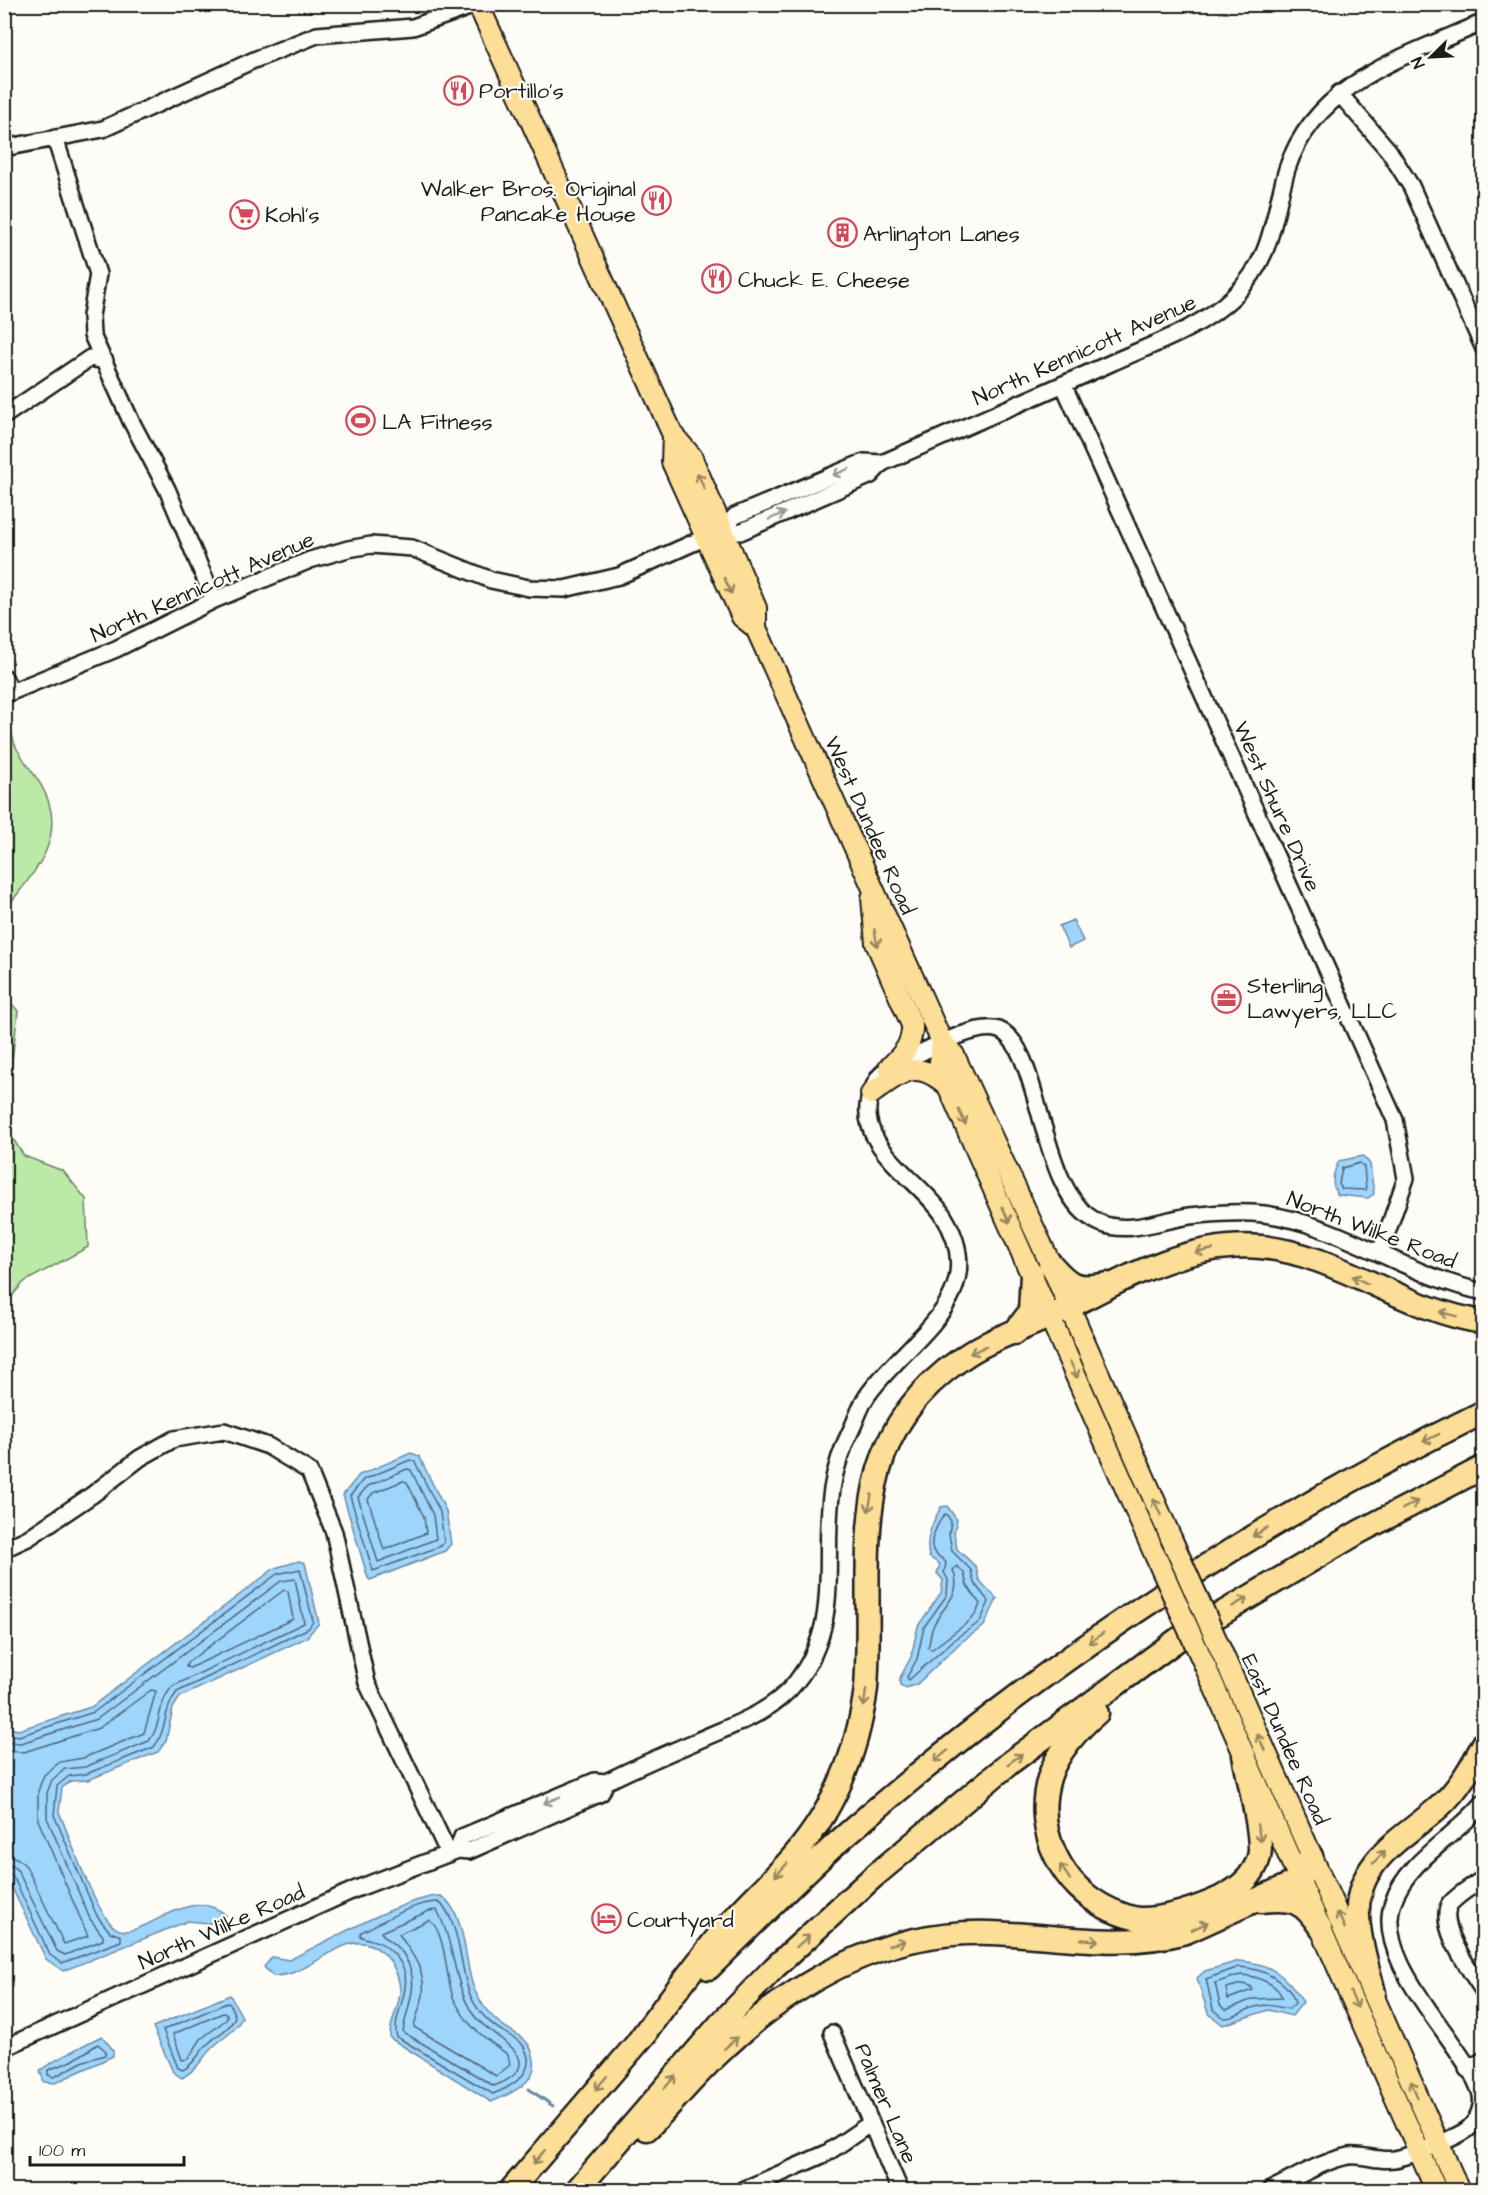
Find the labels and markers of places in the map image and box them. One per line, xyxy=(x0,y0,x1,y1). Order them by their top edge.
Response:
restaurant icon: Portillo's xyxy=(442,74,474,106)
place label: Portillo's xyxy=(479,76,564,107)
place label: Walker Bros. Original Pancake House xyxy=(421,174,636,230)
restaurant icon: Walker Bros. Original Pancake House xyxy=(641,185,673,217)
supermarket icon: Kohl's xyxy=(228,198,260,230)
place label: Kohl's xyxy=(265,200,320,231)
building icon: Arlington Lanes xyxy=(826,217,858,249)
place label: Arlington Lanes xyxy=(863,219,1020,251)
restaurant icon: Chuck E. Cheese xyxy=(701,263,733,295)
place label: Chuck E. Cheese xyxy=(738,265,910,296)
sports icon: LA Fitness xyxy=(345,405,377,437)
place label: LA Fitness xyxy=(382,407,493,438)
place label: Sterling Lawyers, LLC xyxy=(1247,971,1398,1028)
office icon: Sterling Lawyers, LLC xyxy=(1210,982,1242,1014)
hotel icon: Courtyard xyxy=(590,1903,622,1935)
place label: Courtyard xyxy=(627,1905,734,1937)

